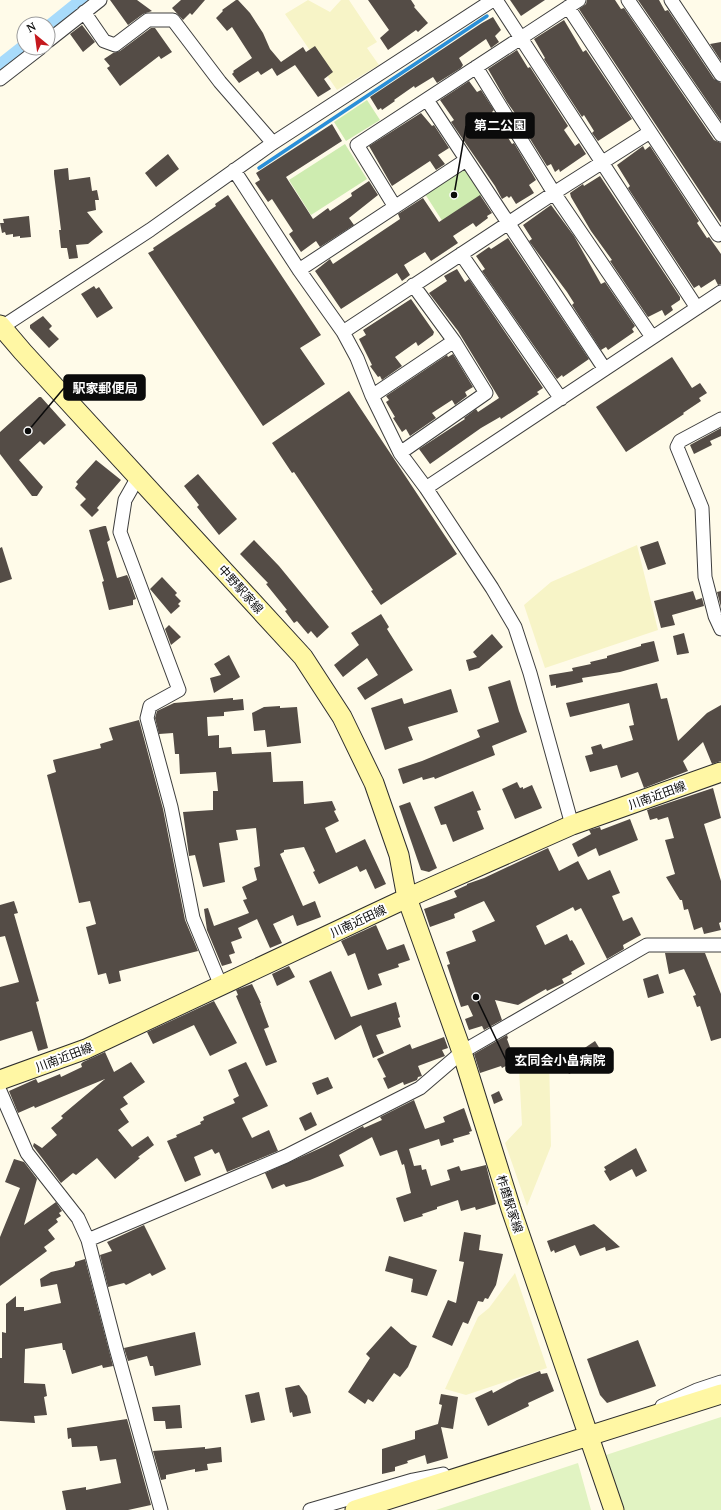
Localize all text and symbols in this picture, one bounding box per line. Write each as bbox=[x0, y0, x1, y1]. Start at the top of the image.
north arrow bbox=[16, 16, 56, 56]
text: N bbox=[24, 19, 39, 35]
callout: 第二公園 bbox=[466, 113, 534, 138]
text: 第二公園 bbox=[474, 116, 526, 134]
callout: 駅家郵便局 bbox=[64, 375, 145, 400]
text: 駅家郵便局 bbox=[72, 379, 138, 397]
street label: 中野駅家線 bbox=[215, 562, 267, 616]
street label: 川南近田線 bbox=[626, 778, 688, 812]
street label: 川南近田線 bbox=[328, 902, 388, 940]
street label: 川南近田線 bbox=[33, 1039, 95, 1075]
callout: 玄同会小畠病院 bbox=[506, 1048, 613, 1073]
text: 玄同会小畠病院 bbox=[514, 1051, 606, 1069]
street label: 柞磨駅家線 bbox=[494, 1173, 526, 1235]

